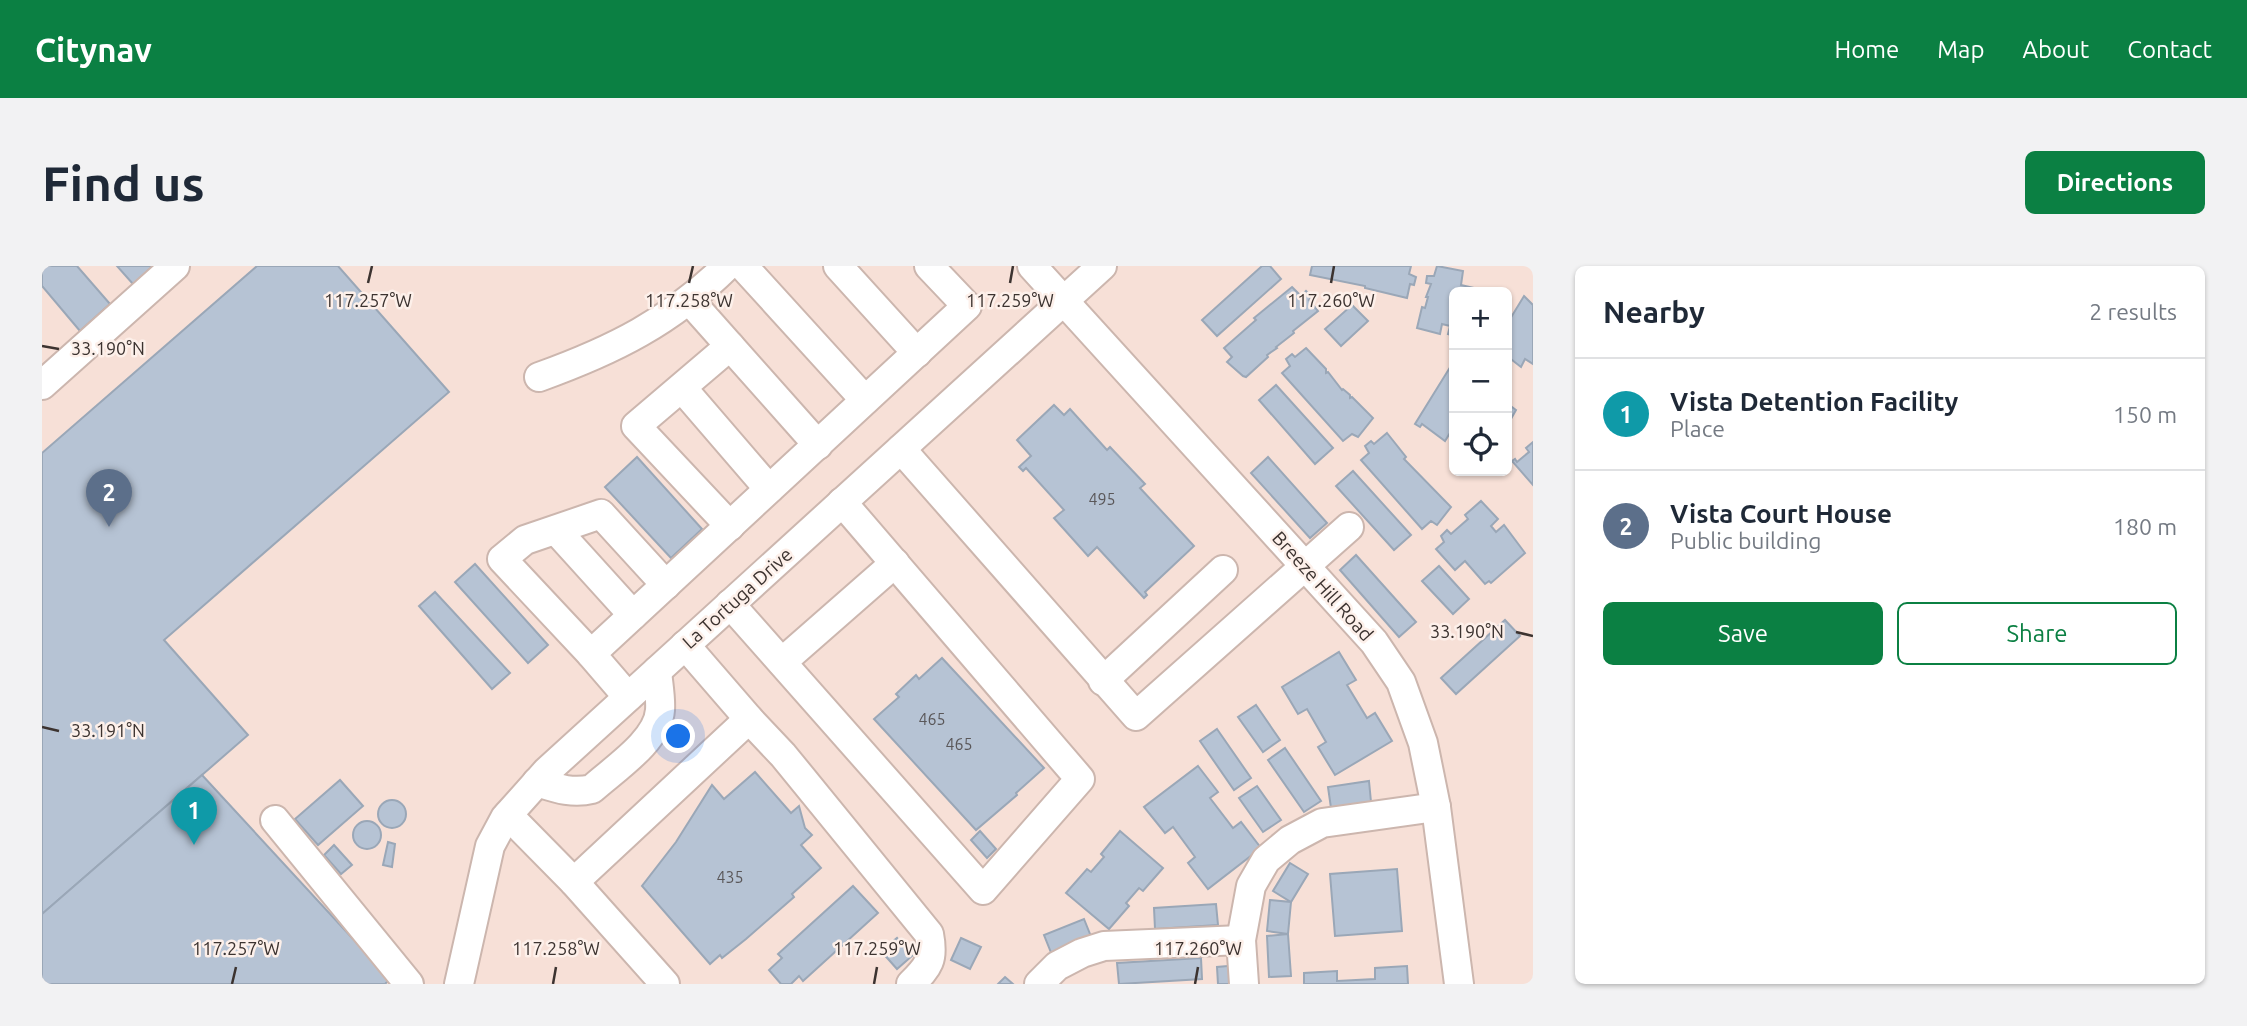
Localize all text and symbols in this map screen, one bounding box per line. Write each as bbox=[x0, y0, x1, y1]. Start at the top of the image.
text: Citynav bbox=[35, 31, 152, 68]
text: Home bbox=[1834, 36, 1899, 63]
text: Map bbox=[1937, 36, 1984, 63]
text: About bbox=[2022, 36, 2089, 63]
text: Contact bbox=[2127, 36, 2212, 63]
button: Directions bbox=[2025, 151, 2205, 214]
text: Find us bbox=[42, 155, 205, 210]
map controls bbox=[1449, 287, 1512, 476]
button: + bbox=[1449, 287, 1512, 350]
text: 117.257°W bbox=[324, 290, 412, 310]
text: 117.258°W bbox=[645, 290, 733, 310]
text: 117.259°W bbox=[966, 290, 1054, 310]
text: 117.260°W bbox=[1287, 290, 1375, 310]
text: Nearby bbox=[1603, 295, 1705, 329]
text: 2 results bbox=[2089, 299, 2177, 324]
text: 33.190°N bbox=[71, 338, 145, 358]
button: − bbox=[1449, 350, 1512, 413]
text: Vista Detention Facility bbox=[1670, 387, 1958, 416]
text: 1 bbox=[1620, 402, 1632, 427]
text: 150 m bbox=[2113, 402, 2177, 427]
button: locate bbox=[1449, 413, 1512, 476]
text: Place bbox=[1670, 416, 1725, 441]
pin: 2 bbox=[86, 469, 132, 527]
house number: 495 bbox=[1088, 490, 1116, 508]
text: Vista Court House bbox=[1670, 499, 1892, 528]
text: 2 bbox=[1620, 514, 1632, 539]
text: 180 m bbox=[2113, 514, 2177, 539]
street label: Breeze Hill Road bbox=[1268, 527, 1378, 645]
text: Public building bbox=[1670, 528, 1822, 553]
street label: La Tortuga Drive bbox=[678, 543, 796, 653]
button: Save bbox=[1603, 602, 1883, 665]
button: Share bbox=[1897, 602, 2177, 665]
text: 33.190°N bbox=[1430, 621, 1504, 641]
house number: 465 bbox=[918, 710, 946, 728]
your location bbox=[661, 719, 695, 753]
text: 33.191°N bbox=[71, 720, 145, 740]
house number: 465 bbox=[945, 735, 973, 753]
pin: 1 bbox=[171, 787, 217, 845]
house number: 435 bbox=[716, 868, 744, 886]
text: 117.257°W bbox=[192, 938, 280, 958]
text: 117.258°W bbox=[512, 938, 600, 958]
text: 117.259°W bbox=[833, 938, 921, 958]
text: 117.260°W bbox=[1154, 938, 1242, 958]

